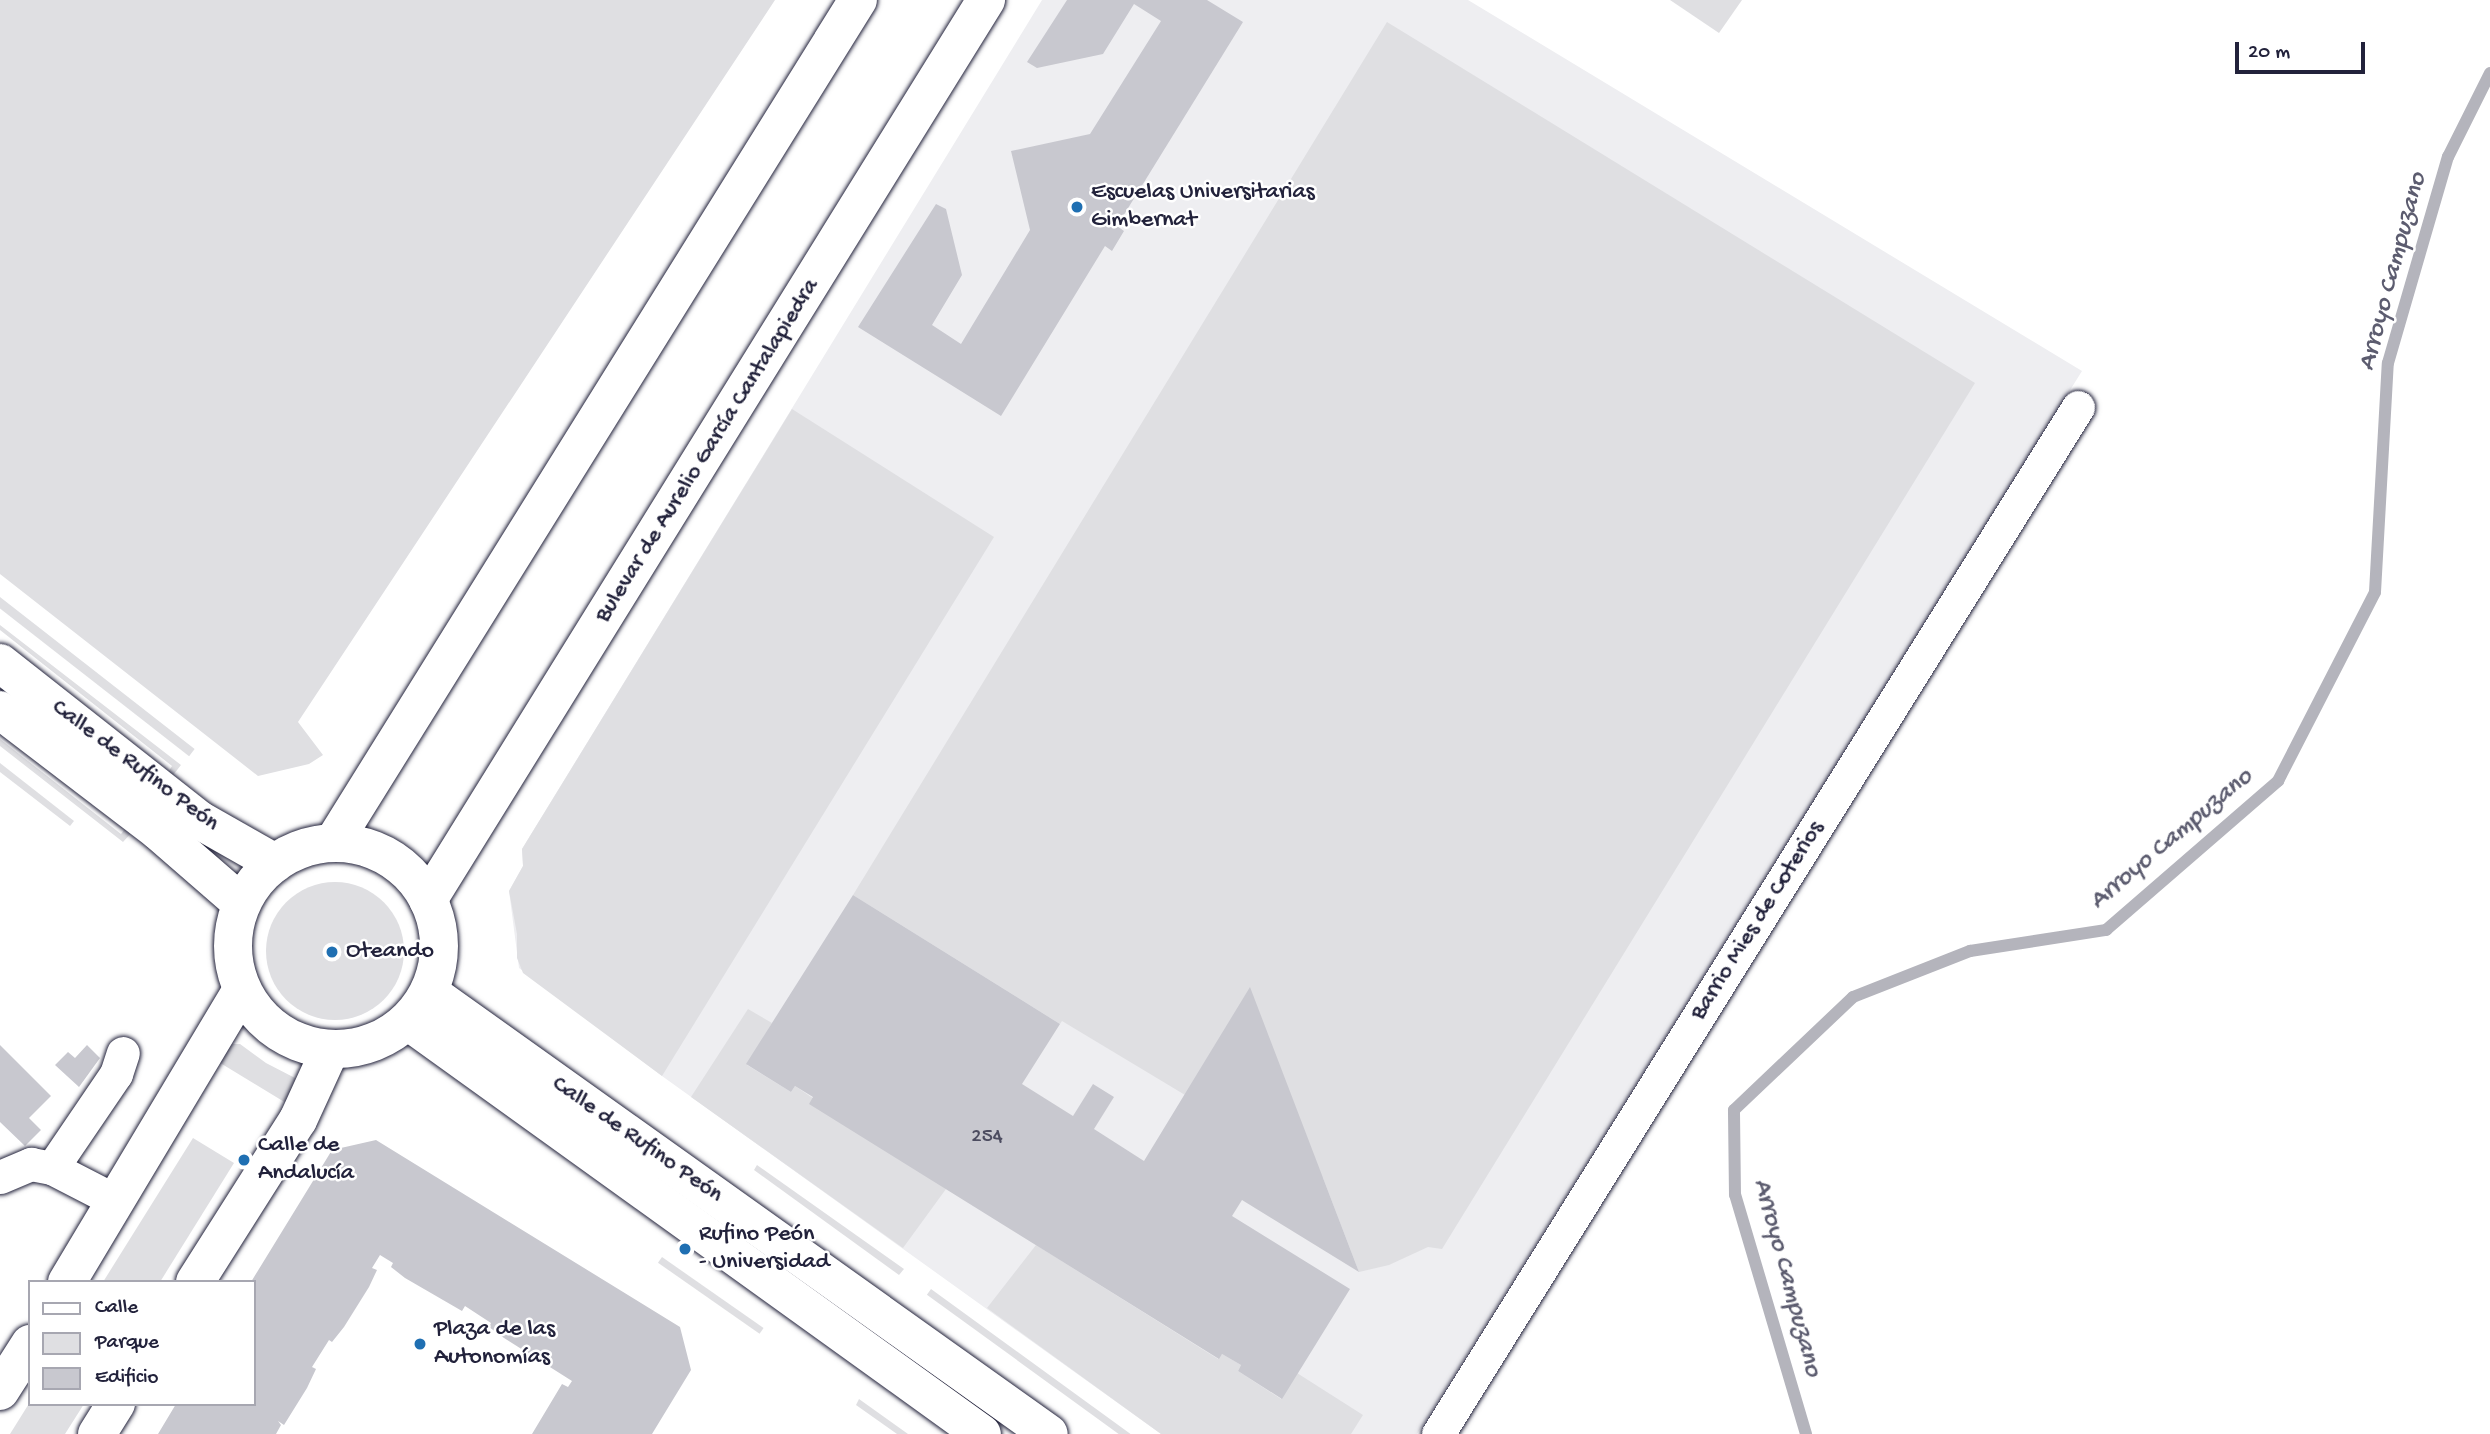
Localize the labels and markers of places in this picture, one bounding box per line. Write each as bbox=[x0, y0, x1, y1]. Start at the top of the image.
place label: Escuelas Universitarias Gimbernat bbox=[1091, 179, 1315, 235]
marker: Escuelas Universitarias Gimbernat bbox=[1069, 199, 1085, 215]
place label: Oteando bbox=[346, 938, 434, 966]
marker: Oteando bbox=[324, 944, 340, 960]
place label: Calle de Andalucía bbox=[258, 1132, 354, 1188]
marker: Calle de Andalucía bbox=[236, 1152, 252, 1168]
place label: Rufino Peón - Universidad bbox=[699, 1221, 830, 1277]
marker: Rufino Peón - Universidad bbox=[677, 1241, 693, 1257]
place label: Plaza de las Autonomías bbox=[434, 1316, 555, 1372]
marker: Plaza de las Autonomías bbox=[412, 1336, 428, 1352]

